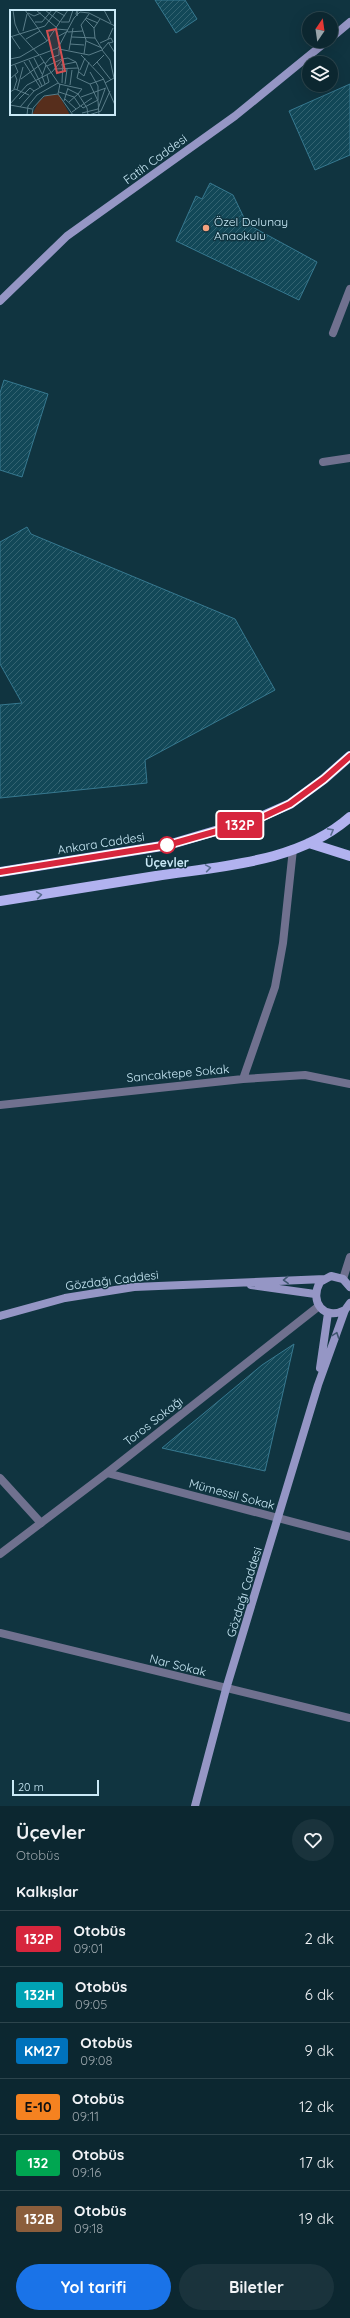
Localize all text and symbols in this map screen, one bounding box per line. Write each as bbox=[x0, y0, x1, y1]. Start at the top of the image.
inset map bbox=[10, 10, 115, 115]
north arrow bbox=[302, 12, 338, 48]
map controls bbox=[302, 12, 338, 92]
button: layers bbox=[302, 56, 338, 92]
street label: Fatih Caddesi bbox=[120, 131, 190, 187]
place label: Özel Dolunay Anaokulu bbox=[214, 214, 288, 243]
marker: Özel Dolunay Anaokulu bbox=[201, 223, 211, 233]
line badge: 132P bbox=[212, 812, 268, 838]
text: 132P bbox=[225, 816, 255, 834]
street label: Ankara Caddesi bbox=[56, 829, 146, 857]
one-way arrow bbox=[326, 829, 334, 836]
marker: Üçevler bbox=[158, 836, 176, 854]
place label: Üçevler bbox=[145, 855, 189, 870]
one-way arrow bbox=[205, 864, 211, 873]
one-way arrow bbox=[35, 891, 42, 900]
street label: Sancaktepe Sokak bbox=[126, 1061, 230, 1085]
street label: Gözdağı Caddesi bbox=[65, 1267, 159, 1293]
one-way arrow bbox=[283, 1276, 289, 1284]
one-way arrow bbox=[331, 1332, 339, 1339]
street label: Toros Sokağı bbox=[120, 1393, 186, 1449]
street label: Mümessil Sokak bbox=[187, 1475, 277, 1513]
street label: Gözdağı Caddesi bbox=[223, 1545, 265, 1639]
street label: Nar Sokak bbox=[148, 1651, 208, 1679]
scale bar bbox=[12, 1778, 99, 1797]
text: 20 m bbox=[18, 1780, 44, 1794]
button: heart bbox=[292, 1819, 334, 1861]
text: Üçevler bbox=[16, 1820, 85, 1844]
text: Otobüs bbox=[16, 1847, 60, 1863]
text: Kalkışlar bbox=[16, 1882, 79, 1901]
text: Otobüs bbox=[73, 1921, 126, 1940]
text: 2 dk bbox=[304, 1929, 334, 1948]
text: 132P bbox=[24, 1930, 53, 1948]
text: 09:01 bbox=[73, 1940, 103, 1956]
text: Otobüs bbox=[75, 1977, 127, 1996]
text: 6 dk bbox=[305, 1985, 334, 2004]
text: 132H bbox=[24, 1986, 55, 2004]
text: 09:05 bbox=[75, 1996, 107, 2012]
text: Otobüs bbox=[80, 2033, 133, 2052]
text: 9 dk bbox=[304, 2041, 334, 2060]
text: KM27 bbox=[24, 2042, 60, 2060]
text: 09:08 bbox=[80, 2052, 112, 2068]
text: Otobüs bbox=[72, 2089, 124, 2108]
text: 12 dk bbox=[299, 2097, 334, 2116]
text: E-10 bbox=[24, 2098, 52, 2116]
text: 09:11 bbox=[72, 2108, 99, 2124]
text: Otobüs bbox=[72, 2145, 124, 2164]
text: 17 dk bbox=[300, 2153, 334, 2172]
text: 132 bbox=[28, 2154, 48, 2172]
text: 09:16 bbox=[72, 2164, 101, 2180]
text: Otobüs bbox=[74, 2201, 126, 2220]
text: 19 dk bbox=[299, 2209, 334, 2228]
text: 132B bbox=[24, 2210, 54, 2228]
text: 09:18 bbox=[74, 2220, 103, 2236]
button: Yol tarifi bbox=[16, 2264, 171, 2310]
button: Biletler bbox=[179, 2264, 334, 2310]

